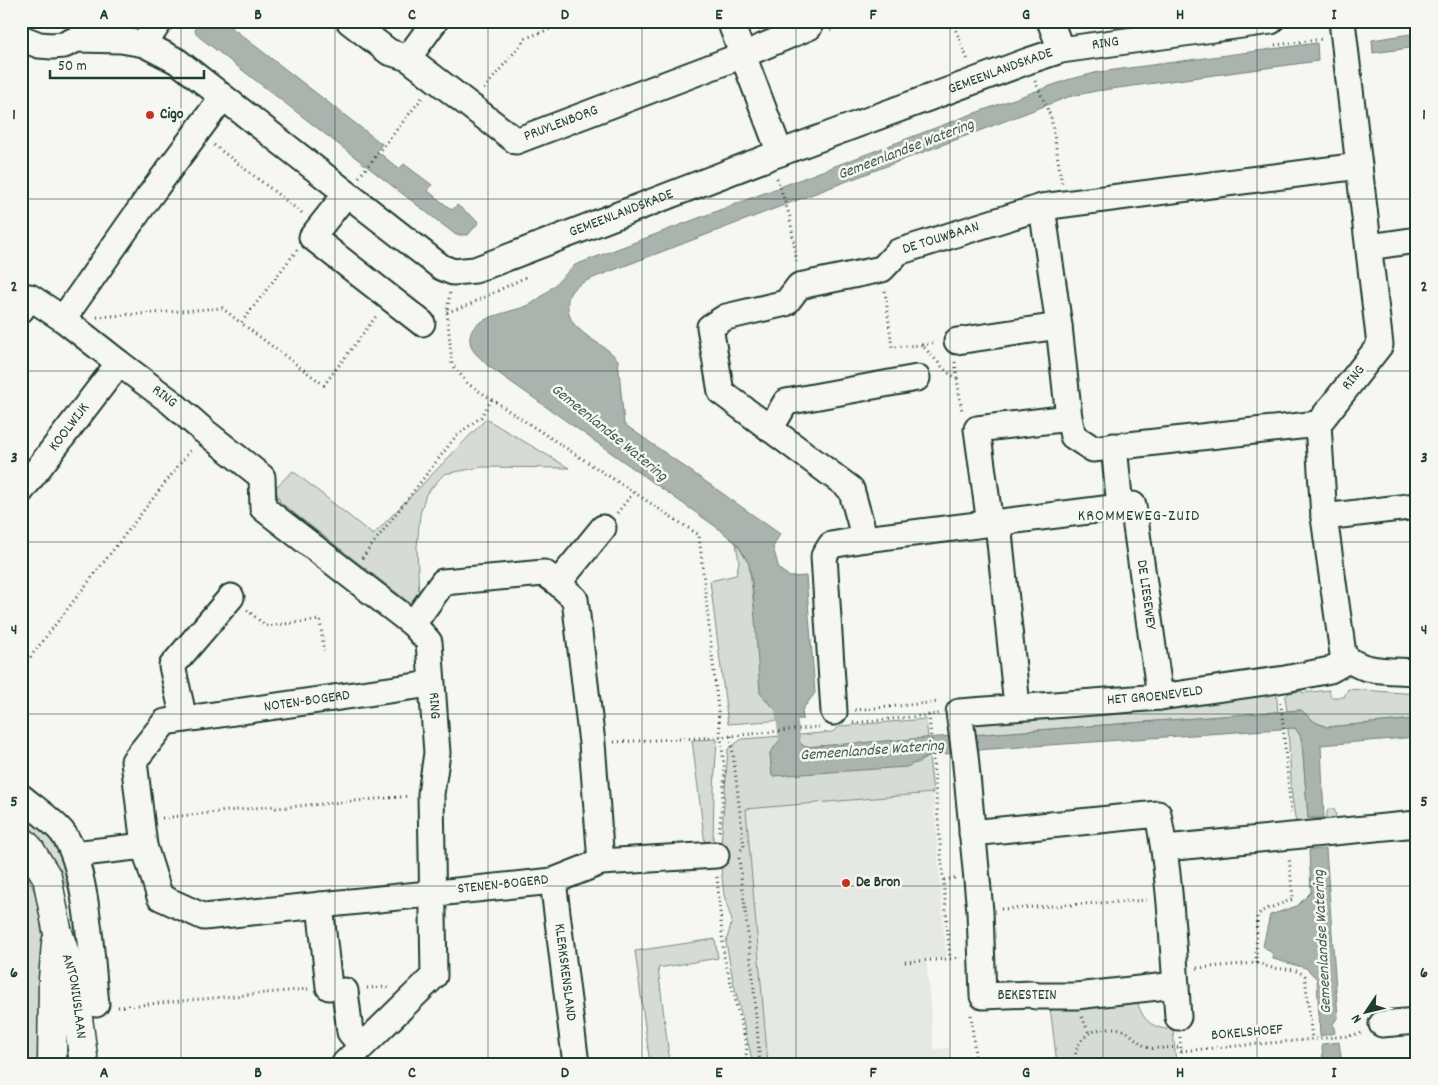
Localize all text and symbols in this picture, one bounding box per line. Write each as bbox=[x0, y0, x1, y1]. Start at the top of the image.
text: A bbox=[100, 4, 109, 27]
text: B bbox=[254, 4, 262, 27]
text: C bbox=[408, 4, 416, 27]
text: D bbox=[561, 4, 570, 27]
text: E bbox=[715, 4, 723, 27]
text: F bbox=[869, 4, 877, 27]
text: G bbox=[1022, 4, 1030, 27]
text: H bbox=[1176, 4, 1184, 27]
text: I bbox=[1332, 4, 1338, 27]
street label: RING bbox=[1091, 31, 1120, 57]
street label: GEMEENLANDSKADE bbox=[945, 42, 1056, 101]
scale bar bbox=[50, 48, 204, 80]
text: 50 m bbox=[58, 56, 87, 78]
street label: PRUYLENBORG bbox=[521, 100, 601, 148]
text: 1 bbox=[12, 104, 16, 127]
place label: Cigo bbox=[160, 104, 184, 126]
text: 1 bbox=[1422, 104, 1426, 127]
marker: Cigo bbox=[144, 109, 156, 121]
water label: Gemeenlandse Watering bbox=[835, 113, 978, 187]
street label: GEMEENLANDSKADE bbox=[566, 184, 677, 244]
street label: DE TOUWBAAN bbox=[900, 216, 982, 261]
text: 2 bbox=[11, 276, 18, 299]
text: 2 bbox=[1421, 276, 1428, 299]
street label: RING bbox=[1337, 361, 1371, 395]
water label: Gemeenlandse Watering bbox=[546, 379, 673, 488]
street label: RING bbox=[147, 380, 182, 414]
street label: KOOLWIJK bbox=[44, 399, 95, 456]
text: 3 bbox=[10, 447, 18, 470]
text: 3 bbox=[1420, 447, 1428, 470]
district label: KROMMEWEG-ZUID bbox=[1078, 505, 1200, 528]
street label: DE LIESEWEY bbox=[1130, 558, 1161, 631]
text: 4 bbox=[11, 619, 17, 642]
text: 4 bbox=[1421, 619, 1427, 642]
street label: HET GROENEVELD bbox=[1106, 680, 1205, 712]
street label: NOTEN-BOGERD bbox=[263, 685, 352, 719]
street label: RING bbox=[422, 691, 446, 720]
water label: Gemeenlandse Watering bbox=[799, 734, 946, 767]
text: 5 bbox=[10, 791, 18, 814]
text: 5 bbox=[1420, 791, 1428, 814]
water label: Gemeenlandse Watering bbox=[1308, 868, 1338, 1015]
street label: STENEN-BOGERD bbox=[456, 869, 550, 901]
place label: De Bron bbox=[856, 872, 900, 894]
marker: De Bron bbox=[840, 877, 852, 889]
street label: KLERKSKENSLAND bbox=[547, 922, 582, 1023]
street label: ANTONIUSLAAN bbox=[55, 951, 92, 1040]
text: 6 bbox=[10, 962, 18, 985]
text: 6 bbox=[1420, 962, 1428, 985]
street label: BEKESTEIN bbox=[997, 985, 1057, 1007]
north arrow bbox=[1340, 988, 1390, 1038]
text: N bbox=[1347, 1010, 1367, 1027]
street label: BOKELSHOEF bbox=[1210, 1019, 1284, 1047]
text: A bbox=[100, 1062, 109, 1085]
text: B bbox=[254, 1062, 262, 1085]
text: C bbox=[408, 1062, 416, 1085]
text: D bbox=[561, 1062, 570, 1085]
text: E bbox=[715, 1062, 723, 1085]
text: F bbox=[869, 1062, 877, 1085]
text: G bbox=[1022, 1062, 1030, 1085]
text: H bbox=[1176, 1062, 1184, 1085]
text: I bbox=[1332, 1062, 1338, 1085]

